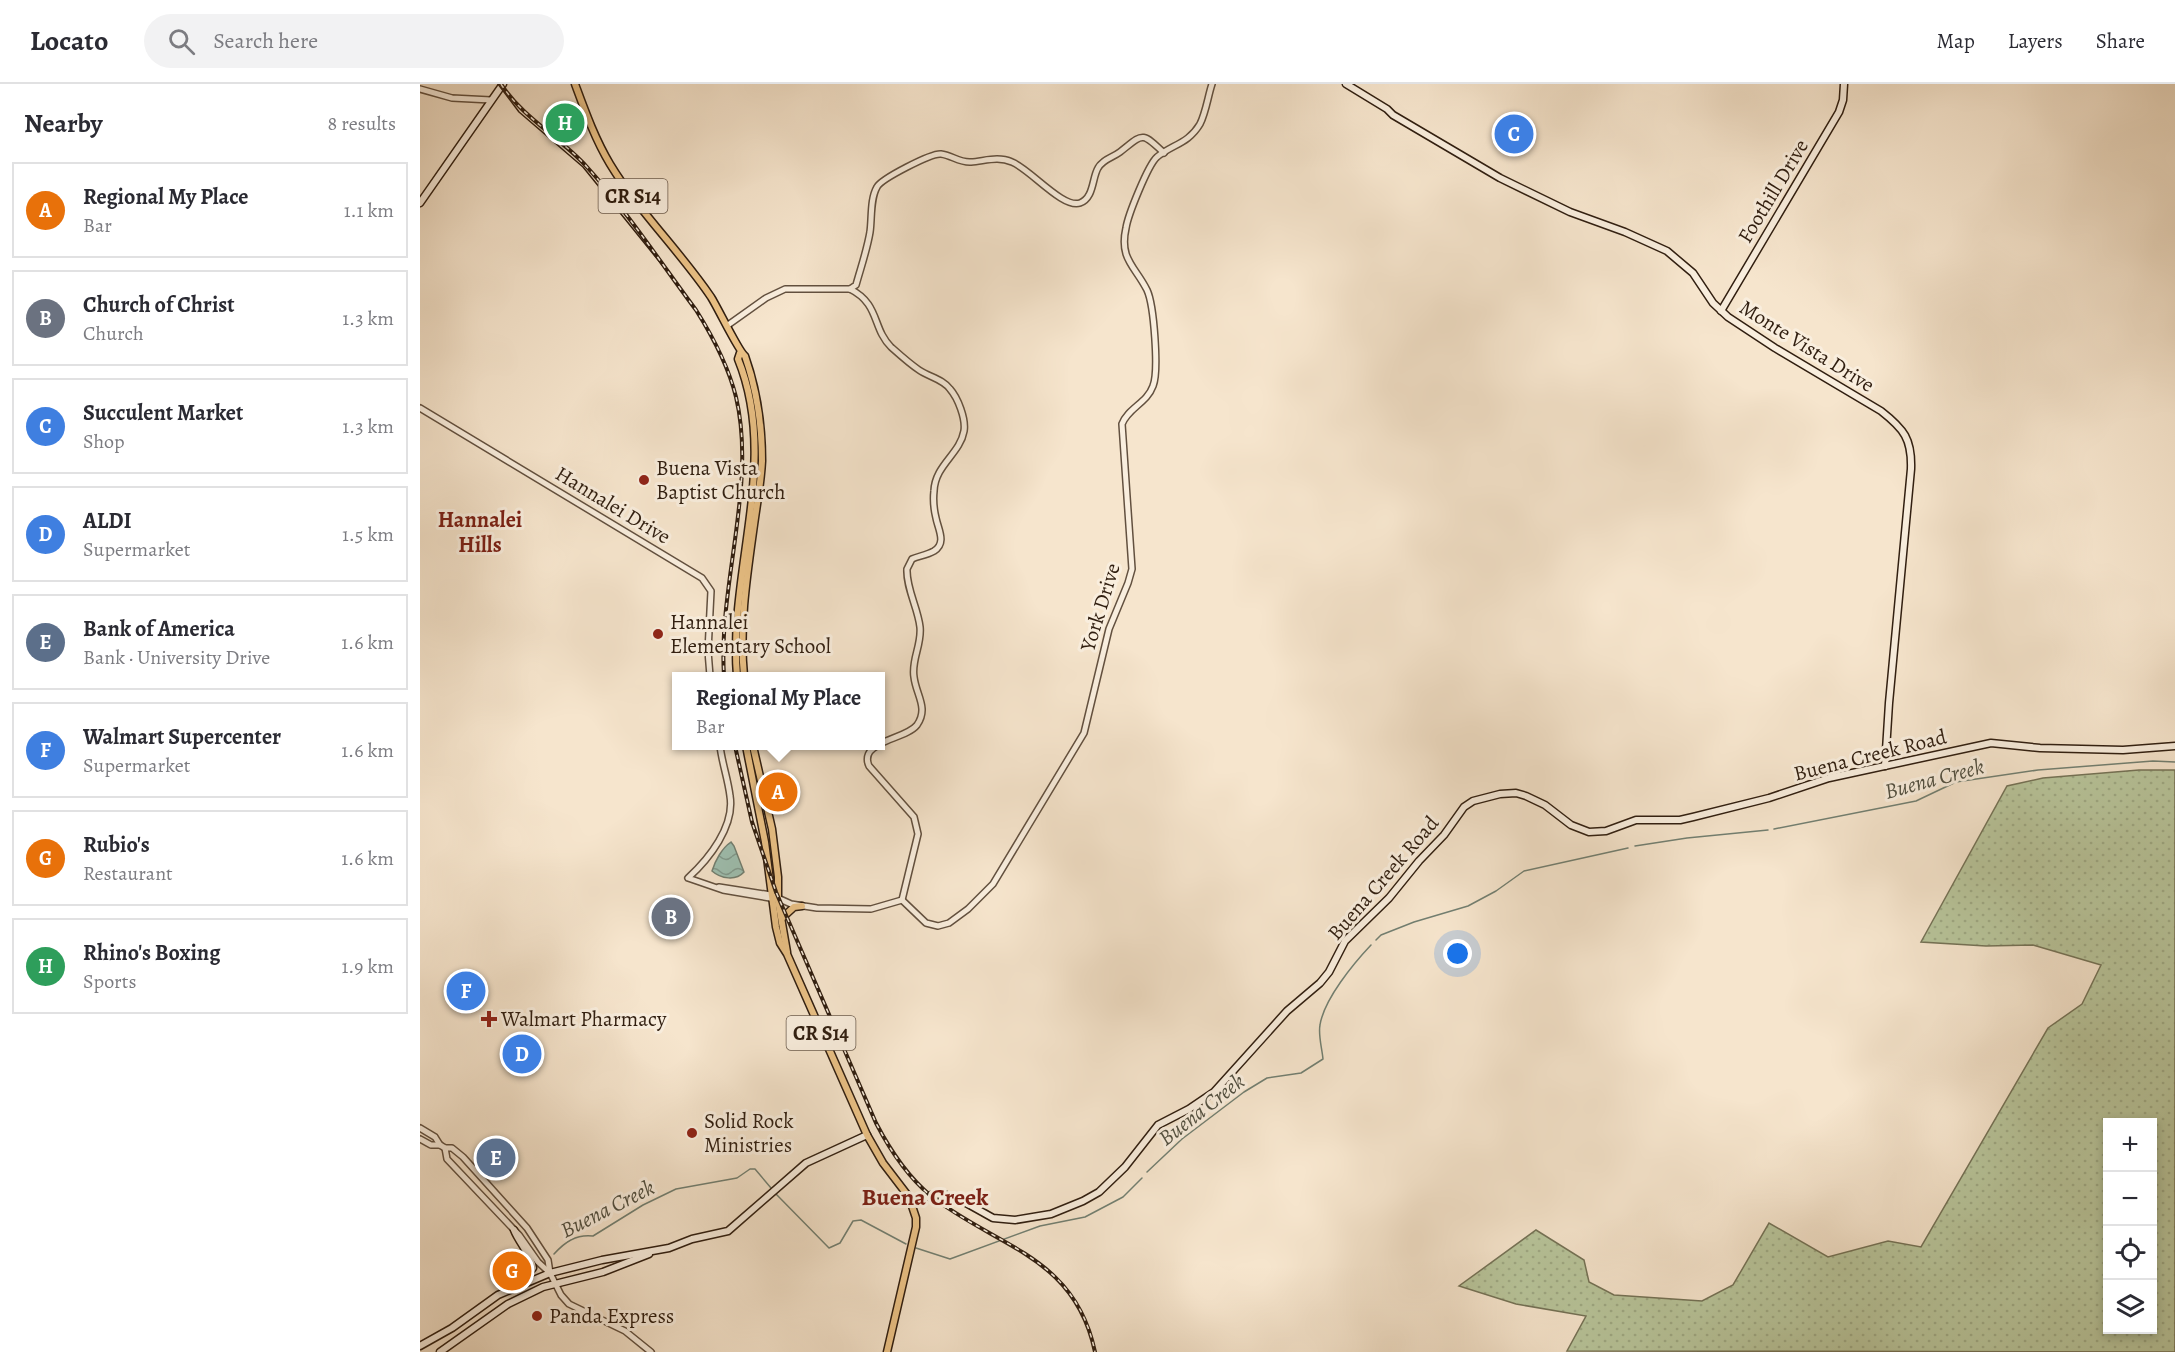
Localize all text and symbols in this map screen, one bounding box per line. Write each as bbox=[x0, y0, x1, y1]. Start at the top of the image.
search box bbox=[144, 14, 564, 68]
text: Locato bbox=[30, 22, 108, 60]
icon: search bbox=[165, 25, 198, 58]
text: Search here bbox=[213, 26, 318, 56]
text: Map bbox=[1936, 27, 1975, 55]
text: Layers bbox=[2008, 27, 2063, 55]
text: Share bbox=[2096, 27, 2145, 55]
pin: H bbox=[546, 100, 584, 146]
text: Nearby bbox=[24, 106, 103, 141]
text: 8 results bbox=[328, 110, 396, 137]
pin: C bbox=[1494, 112, 1534, 156]
street label: Foothill Drive bbox=[1731, 134, 1815, 248]
road number: CR S14 bbox=[598, 179, 668, 213]
text: Regional My Place bbox=[83, 182, 249, 212]
text: A bbox=[39, 197, 52, 224]
text: 1.1 km bbox=[344, 197, 394, 224]
text: Bar bbox=[83, 212, 112, 239]
text: Church of Christ bbox=[83, 290, 235, 320]
street label: Monte Vista Drive bbox=[1734, 293, 1880, 399]
text: B bbox=[39, 305, 52, 332]
text: 1.3 km bbox=[342, 305, 394, 332]
text: Church bbox=[83, 320, 144, 347]
text: Succulent Market bbox=[83, 398, 243, 428]
text: C bbox=[39, 413, 52, 440]
text: 1.3 km bbox=[342, 413, 394, 440]
text: Shop bbox=[83, 428, 125, 455]
place label: Buena Vista Baptist Church bbox=[656, 454, 785, 506]
street label: Hannalei Drive bbox=[550, 460, 676, 550]
marker: Buena Vista Baptist Church bbox=[637, 473, 651, 487]
district label: Hannalei Hills bbox=[438, 505, 522, 560]
text: ALDI bbox=[83, 506, 131, 536]
text: D bbox=[39, 521, 52, 548]
text: 1.5 km bbox=[342, 521, 394, 548]
text: Supermarket bbox=[83, 536, 190, 563]
street label: York Drive bbox=[1073, 560, 1127, 655]
place label: Hannalei Elementary School bbox=[670, 608, 831, 660]
text: Bank of America bbox=[83, 614, 235, 644]
marker: Hannalei Elementary School bbox=[651, 627, 665, 641]
text: E bbox=[40, 629, 51, 656]
text: 1.6 km bbox=[341, 629, 394, 656]
text: Bank · University Drive bbox=[83, 644, 270, 671]
popup bbox=[672, 672, 885, 750]
text: Regional My Place bbox=[696, 683, 861, 713]
text: Bar bbox=[696, 713, 725, 740]
text: Walmart Supercenter bbox=[83, 722, 281, 752]
street label: Buena Creek Road bbox=[1791, 724, 1949, 786]
text: F bbox=[40, 737, 51, 764]
text: 1.6 km bbox=[341, 737, 394, 764]
text: Supermarket bbox=[83, 752, 190, 779]
water label: Buena Creek bbox=[1881, 752, 1987, 804]
pin: A bbox=[758, 770, 798, 814]
street label: Buena Creek Road bbox=[1321, 809, 1445, 946]
text: Rubio's bbox=[83, 830, 150, 860]
text: G bbox=[39, 845, 52, 872]
text: 1.6 km bbox=[341, 845, 394, 872]
text: Restaurant bbox=[83, 860, 173, 887]
pin: B bbox=[652, 894, 690, 940]
text: Rhino's Boxing bbox=[83, 938, 220, 968]
your location bbox=[1443, 939, 1472, 968]
text: H bbox=[38, 953, 53, 980]
text: 1.9 km bbox=[341, 953, 394, 980]
text: Sports bbox=[83, 968, 136, 995]
pin: F bbox=[446, 968, 486, 1014]
place label: Walmart Pharmacy bbox=[500, 1005, 667, 1033]
marker: Walmart Pharmacy bbox=[482, 1012, 496, 1026]
road number: CR S14 bbox=[786, 1016, 856, 1050]
pin: D bbox=[502, 1032, 542, 1076]
water label: Buena Creek bbox=[1152, 1067, 1251, 1153]
place label: Solid Rock Ministries bbox=[704, 1107, 794, 1159]
map controls bbox=[2103, 1118, 2157, 1334]
button: + bbox=[2103, 1118, 2157, 1172]
marker: Solid Rock Ministries bbox=[685, 1126, 699, 1140]
pin: E bbox=[476, 1136, 516, 1180]
water label: Buena Creek bbox=[555, 1172, 660, 1245]
button: − bbox=[2103, 1172, 2157, 1226]
district label: Buena Creek bbox=[861, 1181, 989, 1213]
button: locate bbox=[2103, 1226, 2157, 1280]
pin: G bbox=[492, 1248, 532, 1294]
button: layers bbox=[2103, 1280, 2157, 1334]
place label: Panda Express bbox=[549, 1302, 674, 1330]
marker: Panda Express bbox=[530, 1309, 544, 1323]

